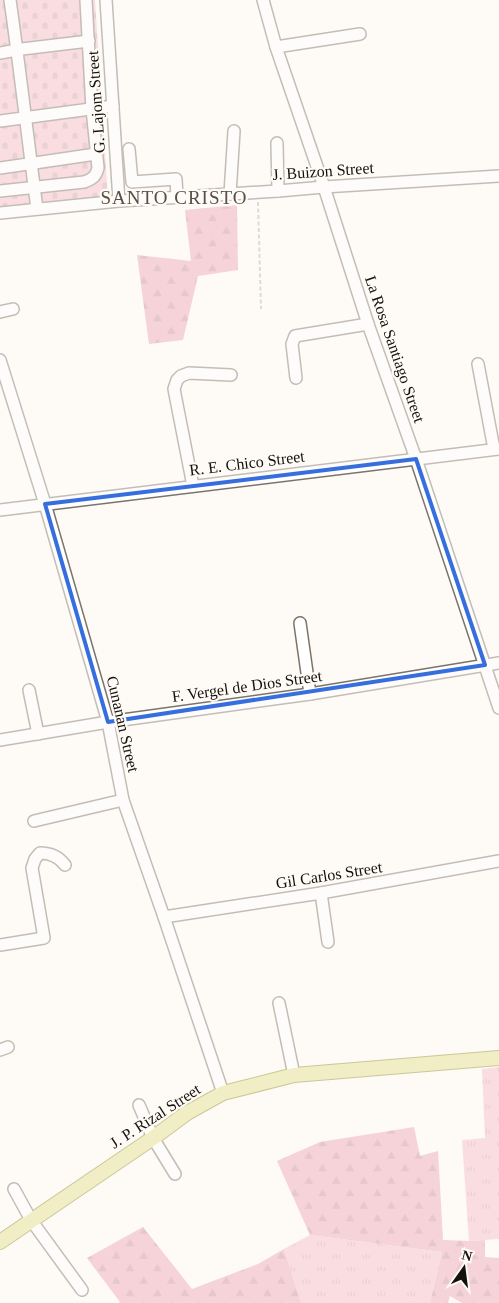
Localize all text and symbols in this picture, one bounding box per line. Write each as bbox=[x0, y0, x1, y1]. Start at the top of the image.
street label: G. Lajom Street bbox=[84, 50, 109, 154]
street label: J. Buizon Street bbox=[272, 159, 375, 183]
district label: SANTO CRISTO bbox=[101, 187, 247, 208]
street label: La Rosa Santiago Street bbox=[361, 273, 428, 426]
street label: R. E. Chico Street bbox=[188, 447, 306, 479]
street label: F. Vergel de Dios Street bbox=[171, 667, 324, 706]
street label: Cunanan Street bbox=[104, 674, 142, 774]
street label: Gil Carlos Street bbox=[275, 858, 384, 892]
street label: J. P. Rizal Street bbox=[107, 1080, 204, 1152]
north arrow bbox=[439, 1243, 489, 1293]
text: N bbox=[460, 1247, 474, 1264]

